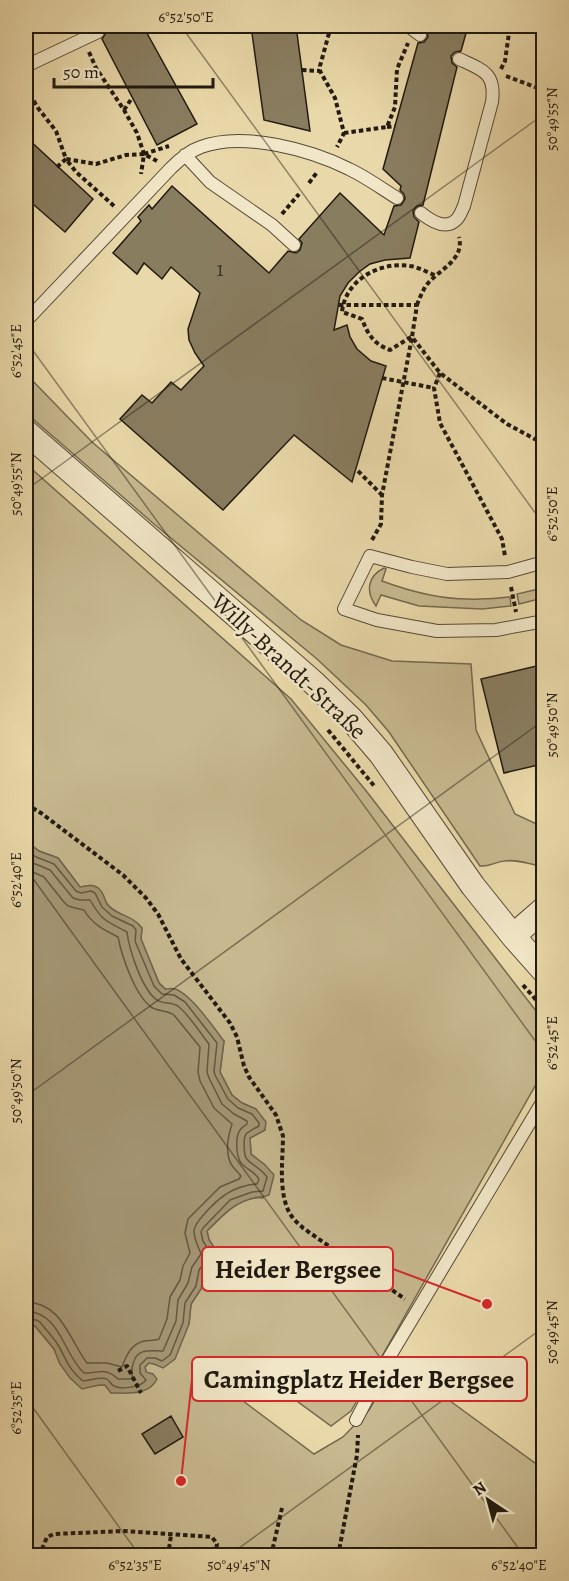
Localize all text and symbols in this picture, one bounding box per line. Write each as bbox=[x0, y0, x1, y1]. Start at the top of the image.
text: 6°52'50"E bbox=[158, 7, 214, 27]
scale bar bbox=[54, 51, 213, 89]
text: 50 m bbox=[63, 60, 99, 84]
text: 50°49'55"N bbox=[542, 87, 562, 151]
house number: 1 bbox=[216, 255, 224, 283]
text: 6°52'45"E bbox=[6, 324, 26, 378]
text: 50°49'55"N bbox=[6, 452, 26, 516]
text: 6°52'50"E bbox=[542, 486, 562, 542]
street label: Willy-Brandt-Straße bbox=[204, 585, 374, 746]
text: 50°49'50"N bbox=[542, 692, 562, 757]
text: 6°52'40"E bbox=[6, 852, 26, 908]
text: 6°52'45"E bbox=[542, 1016, 562, 1070]
text: 50°49'50"N bbox=[6, 1058, 26, 1123]
callout: Heider Bergsee bbox=[202, 1247, 393, 1291]
text: Heider Bergsee bbox=[215, 1252, 381, 1287]
text: 50°49'45"N bbox=[542, 1300, 562, 1364]
callout: Camingplatz Heider Bergsee bbox=[192, 1357, 527, 1401]
text: Camingplatz Heider Bergsee bbox=[204, 1362, 514, 1397]
text: 6°52'35"E bbox=[6, 1381, 26, 1435]
north arrow bbox=[458, 1470, 518, 1530]
text: N bbox=[469, 1476, 491, 1501]
text: 6°52'35"E bbox=[108, 1555, 162, 1575]
text: 50°49'45"N bbox=[207, 1555, 271, 1575]
text: 6°52'40"E bbox=[491, 1555, 547, 1575]

